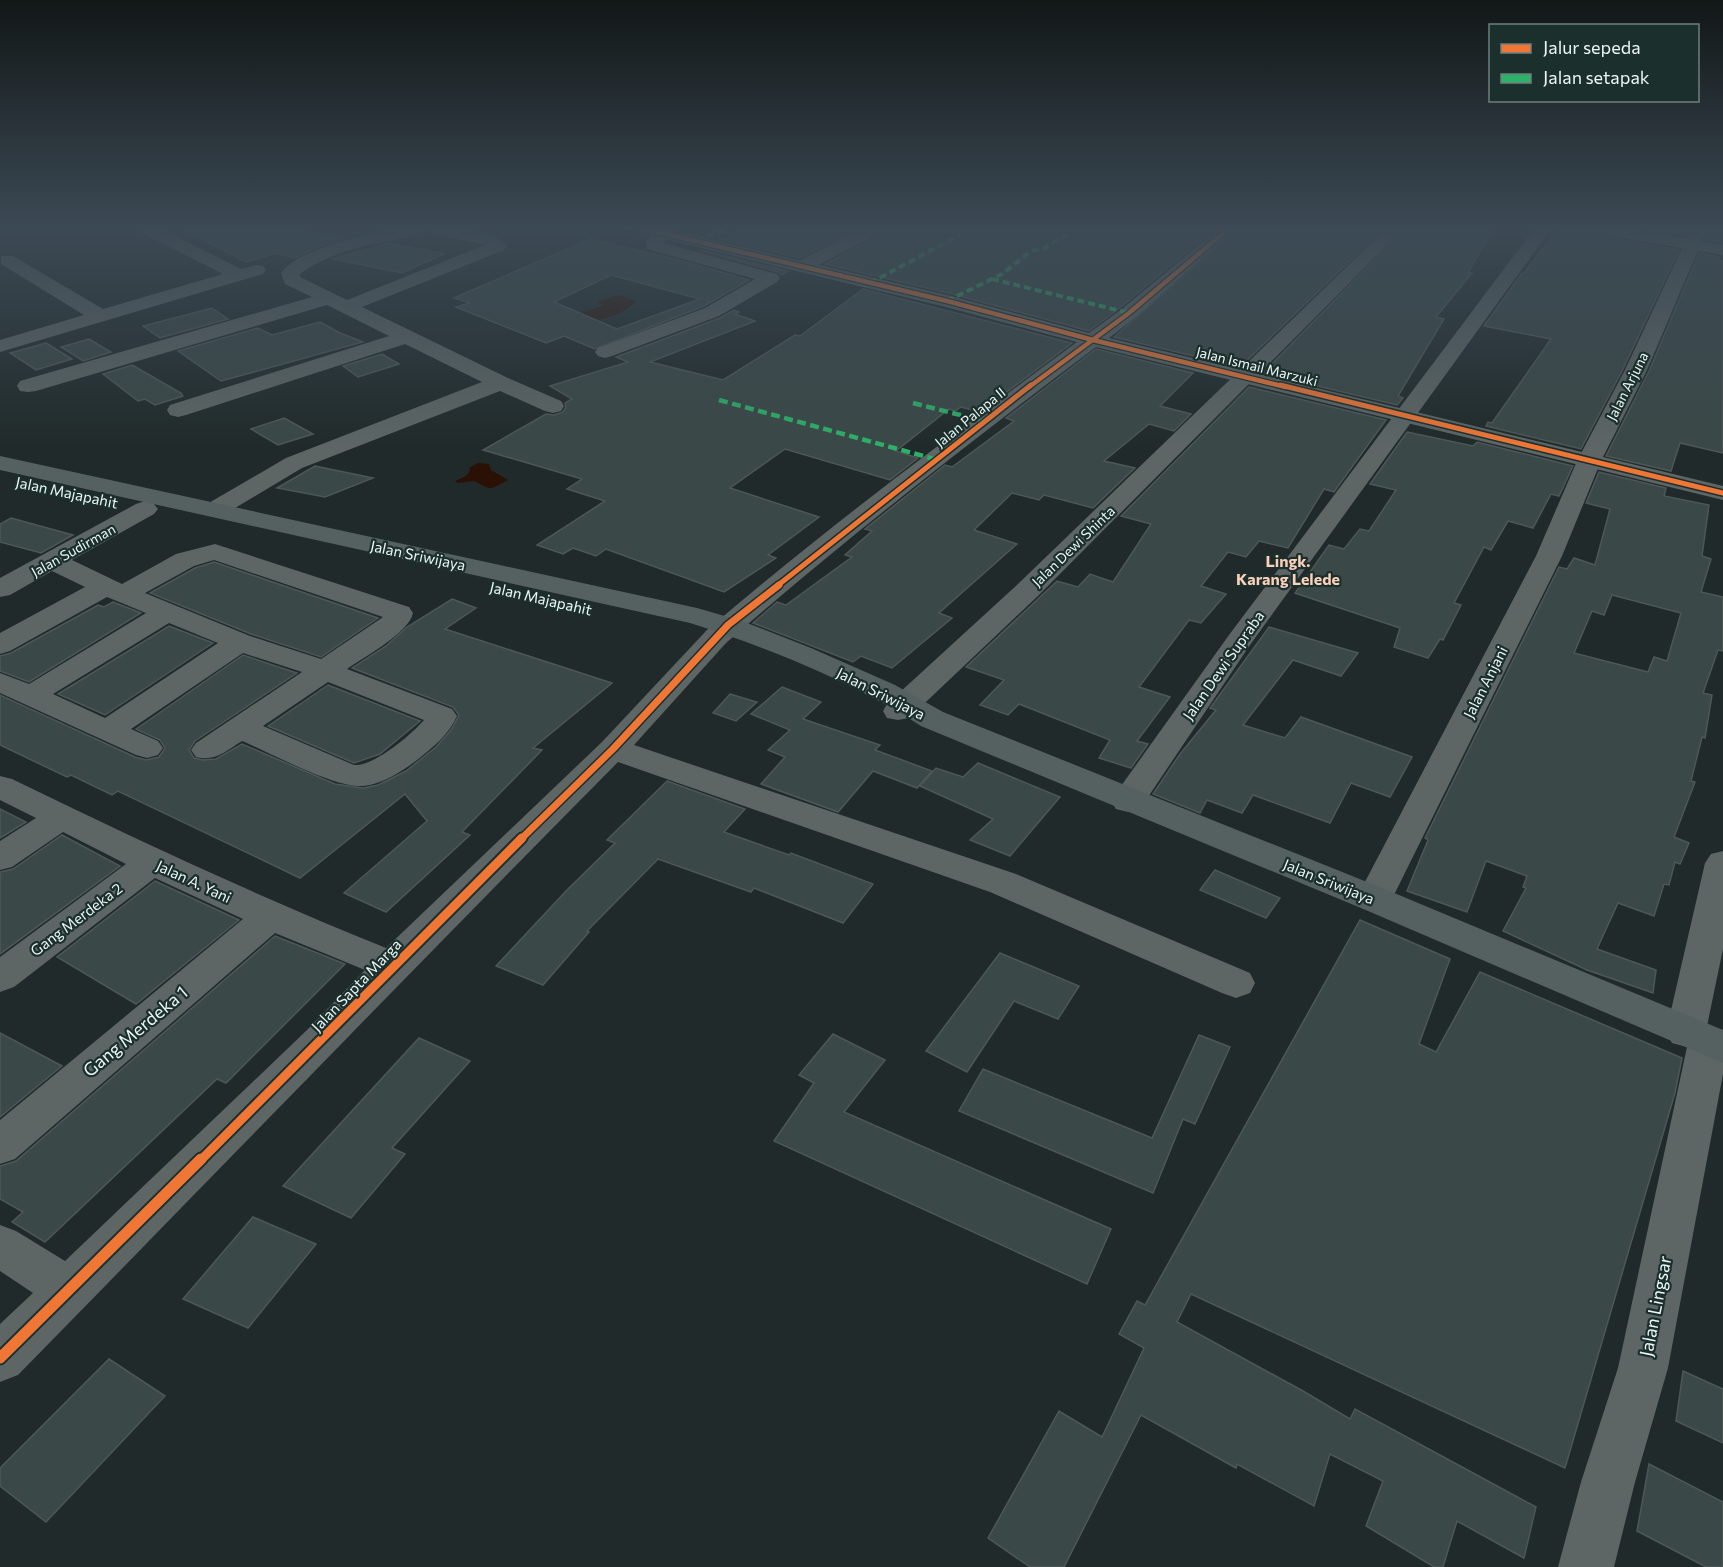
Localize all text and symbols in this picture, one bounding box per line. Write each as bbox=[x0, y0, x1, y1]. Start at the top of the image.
legend bbox=[1489, 24, 1699, 102]
text: Jalur sepeda bbox=[1543, 36, 1641, 58]
text: Jalan setapak bbox=[1543, 66, 1650, 88]
street label: Jalan Ismail Marzuki bbox=[1194, 343, 1320, 389]
street label: Jalan Arjuna bbox=[1602, 349, 1652, 423]
street label: Jalan Palapa II bbox=[931, 383, 1009, 451]
street label: Jalan Majapahit bbox=[14, 472, 120, 512]
street label: Jalan Dewi Shinta bbox=[1028, 502, 1118, 590]
street label: Jalan Sudirman bbox=[28, 520, 118, 580]
street label: Jalan Sriwijaya bbox=[369, 536, 467, 574]
district label: Lingk. Karang Lelede bbox=[1236, 551, 1340, 588]
street label: Jalan Majapahit bbox=[488, 577, 594, 619]
street label: Jalan Dewi Supraba bbox=[1179, 607, 1267, 723]
street label: Jalan Anjani bbox=[1459, 643, 1511, 721]
street label: Jalan Sriwijaya bbox=[834, 663, 928, 723]
street label: Jalan Sriwijaya bbox=[1281, 855, 1377, 907]
street label: Jalan A. Yani bbox=[154, 856, 234, 906]
street label: Gang Merdeka 2 bbox=[27, 879, 125, 959]
street label: Jalan Sapta Marga bbox=[307, 935, 405, 1035]
street label: Gang Merdeka 1 bbox=[78, 981, 192, 1081]
street label: Jalan Lingsar bbox=[1634, 1254, 1676, 1358]

